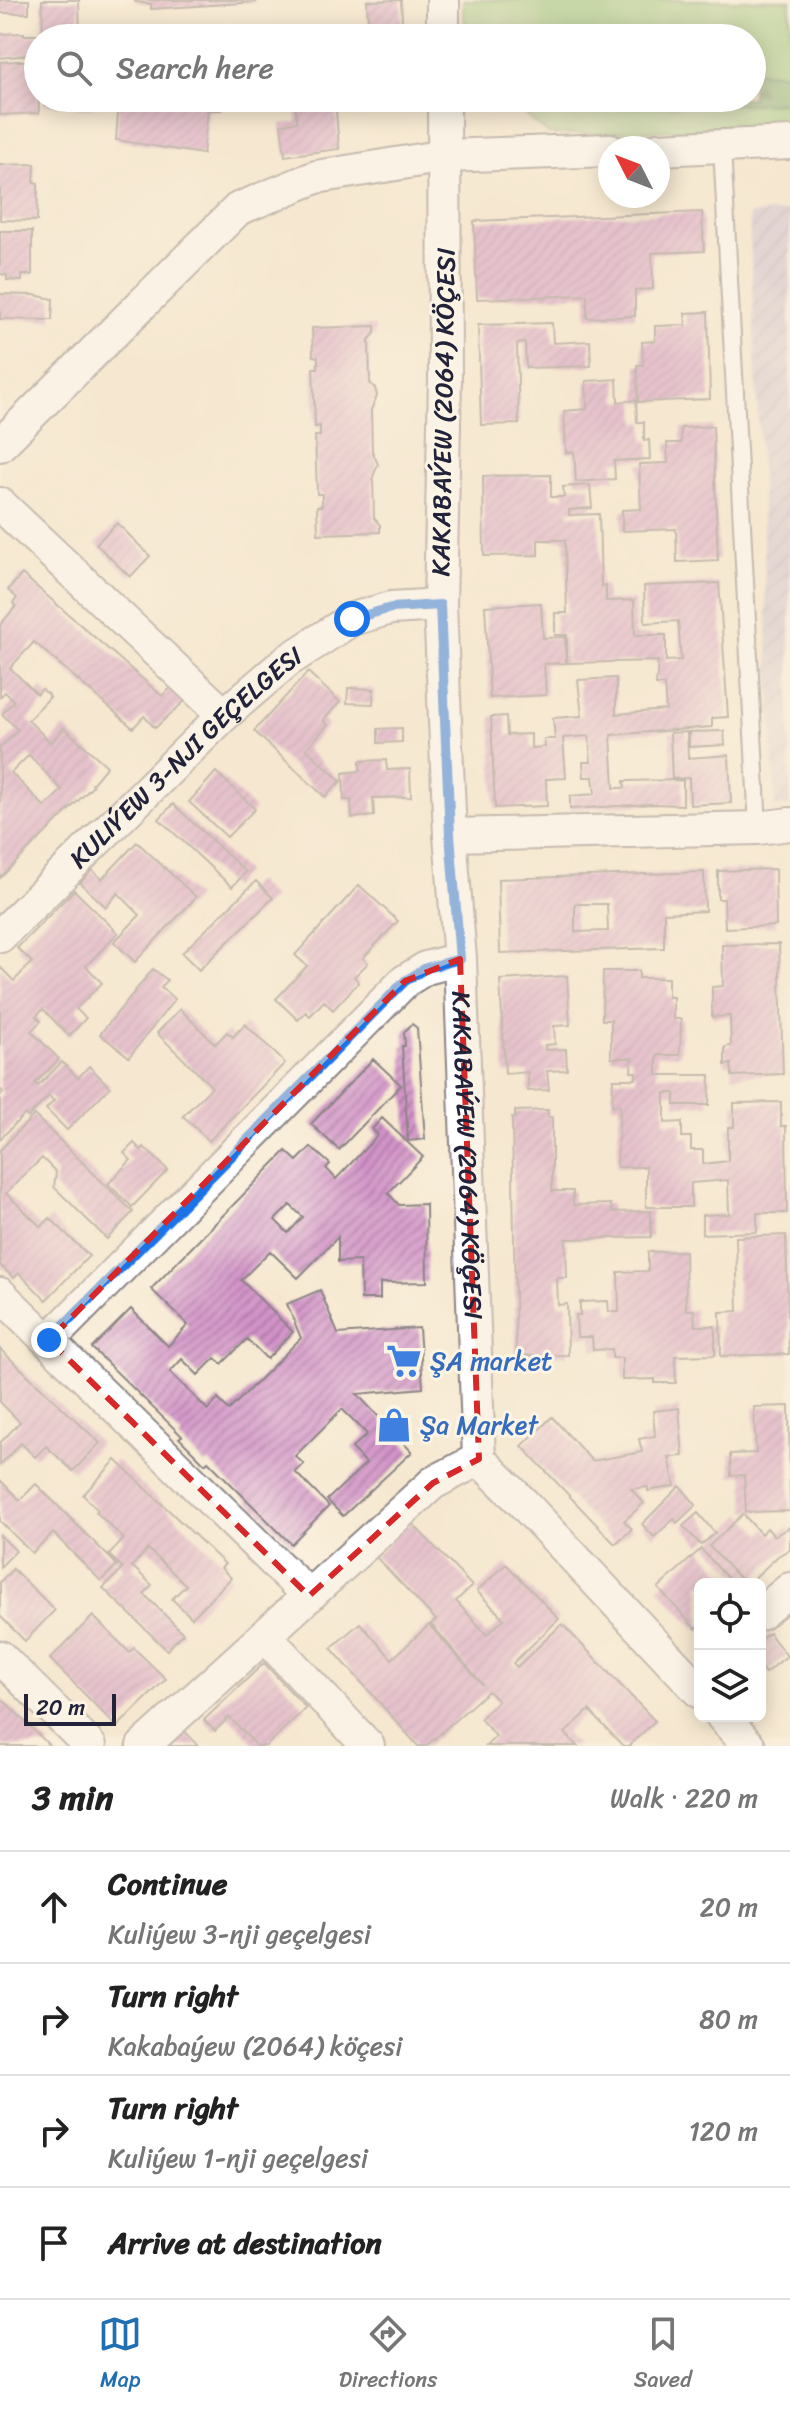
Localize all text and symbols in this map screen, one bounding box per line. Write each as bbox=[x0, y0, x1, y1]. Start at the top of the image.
search box bbox=[24, 24, 766, 112]
text: Search here bbox=[116, 41, 274, 95]
icon: search bbox=[52, 46, 96, 90]
north arrow bbox=[598, 136, 670, 208]
street label: KAKABAÝEW (2064) KÖÇESI bbox=[417, 247, 469, 577]
route start bbox=[334, 601, 370, 637]
street label: KULIÝEW 3-NJI GEÇELGESI bbox=[58, 634, 312, 880]
street label: KAKABAÝEW (2064) KÖÇESI bbox=[438, 990, 497, 1320]
route end bbox=[31, 1322, 67, 1358]
place label: ŞA market bbox=[430, 1338, 552, 1384]
supermarket icon: ŞA market bbox=[385, 1342, 423, 1380]
place label: Şa Market bbox=[420, 1402, 539, 1448]
shop icon: Şa Market bbox=[375, 1406, 413, 1444]
map controls bbox=[694, 1578, 766, 1722]
button: locate bbox=[694, 1578, 766, 1650]
button: layers bbox=[694, 1650, 766, 1722]
text: 20 m bbox=[36, 1688, 85, 1727]
scale bar bbox=[24, 1690, 116, 1726]
text: 3 min bbox=[32, 1768, 113, 1828]
text: Walk · 220 m bbox=[610, 1775, 758, 1821]
text: Continue bbox=[108, 1857, 227, 1911]
text: 20 m bbox=[700, 1884, 758, 1930]
icon: ahead bbox=[32, 1885, 76, 1929]
text: Kuliýew 3-nji geçelgesi bbox=[108, 1911, 371, 1957]
text: Turn right bbox=[108, 1969, 238, 2023]
text: 80 m bbox=[699, 1996, 758, 2042]
icon: right bbox=[32, 1997, 76, 2041]
text: Kakabaýew (2064) köçesi bbox=[108, 2023, 402, 2069]
text: Turn right bbox=[108, 2081, 238, 2135]
text: 120 m bbox=[689, 2108, 758, 2154]
icon: right bbox=[32, 2109, 76, 2153]
text: Kuliýew 1-nji geçelgesi bbox=[108, 2135, 368, 2181]
text: Arrive at destination bbox=[108, 2216, 382, 2270]
icon: arrive bbox=[32, 2221, 76, 2265]
tab: Map bbox=[98, 2312, 142, 2399]
tab: Directions bbox=[339, 2312, 437, 2399]
tab: Saved bbox=[634, 2312, 692, 2399]

